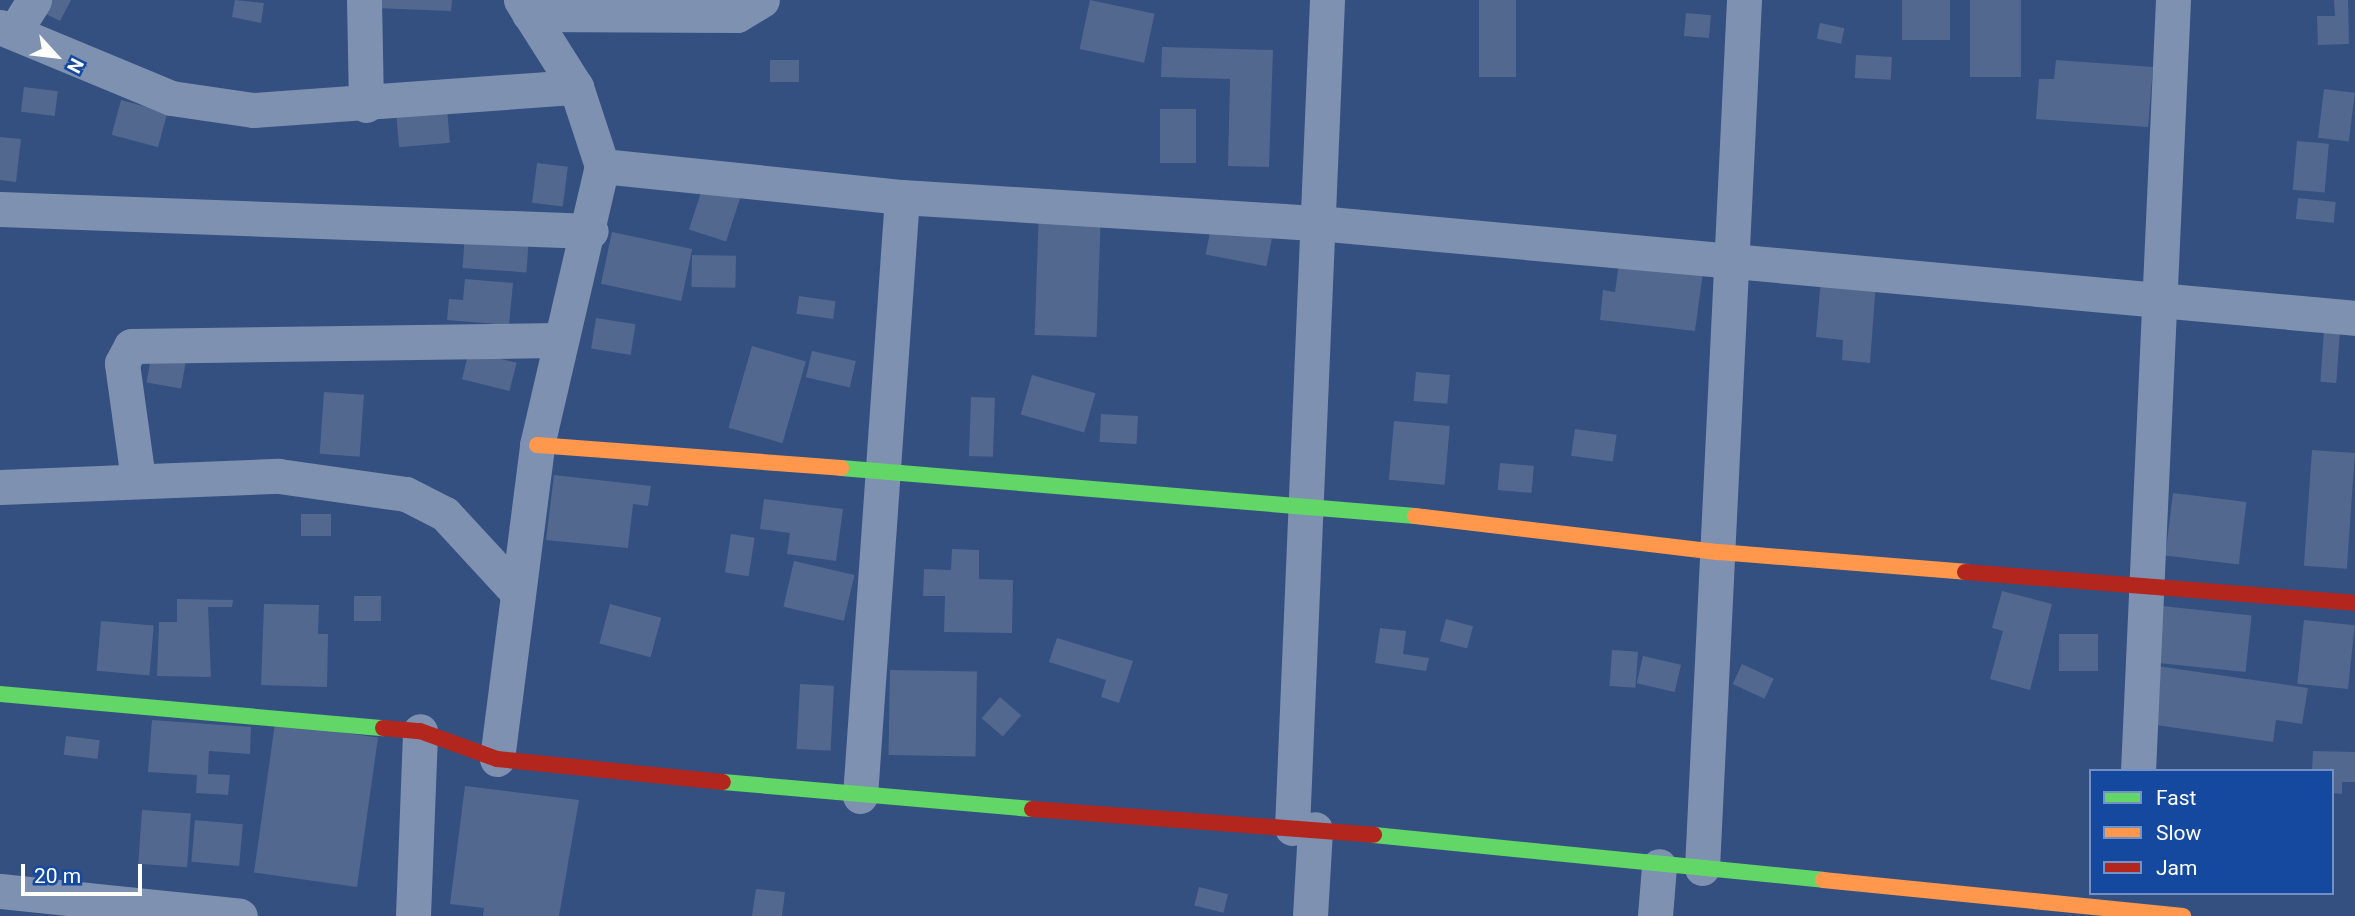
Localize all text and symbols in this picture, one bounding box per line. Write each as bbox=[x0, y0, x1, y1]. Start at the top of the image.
north arrow bbox=[21, 21, 91, 91]
text: N bbox=[62, 55, 88, 77]
legend bbox=[2089, 769, 2334, 895]
text: Fast bbox=[2156, 786, 2196, 810]
text: Slow bbox=[2156, 821, 2201, 845]
scale bar bbox=[24, 850, 145, 894]
text: Jam bbox=[2156, 856, 2197, 880]
text: 20 m bbox=[34, 864, 81, 888]

